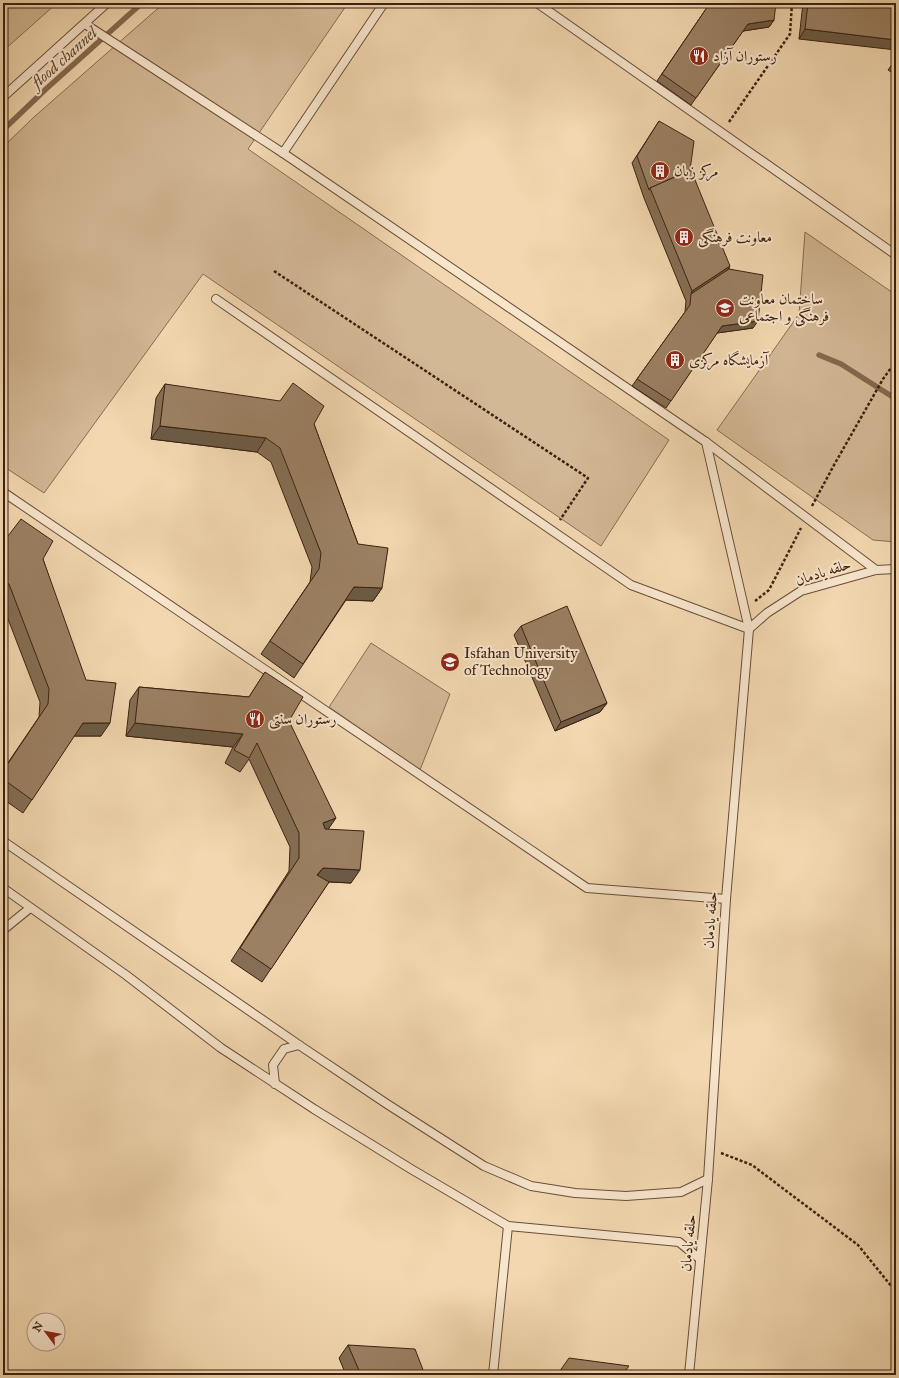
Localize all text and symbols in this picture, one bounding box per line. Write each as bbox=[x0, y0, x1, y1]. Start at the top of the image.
water label: flood channel bbox=[24, 22, 103, 96]
restaurant icon: رستوران آزاد bbox=[688, 45, 710, 67]
place label: رستوران آزاد bbox=[713, 47, 777, 65]
building icon: مرکز زبان bbox=[649, 160, 671, 182]
place label: مرکز زبان bbox=[674, 162, 718, 182]
building icon: معاونت فرهنگی bbox=[673, 226, 695, 248]
place label: معاونت فرهنگی bbox=[698, 228, 772, 248]
place label: ساختمان معاونت فرهنگی و اجتماعی bbox=[739, 290, 829, 327]
school or university icon: ساختمان معاونت فرهنگی و اجتماعی bbox=[714, 297, 736, 319]
building icon: آزمایشگاه مرکزی bbox=[664, 349, 686, 371]
place label: آزمایشگاه مرکزی bbox=[689, 350, 770, 371]
street label: حلقه یادمان bbox=[793, 555, 853, 589]
place label: Isfahan University of Technology bbox=[464, 644, 578, 679]
school or university icon: Isfahan University of Technology bbox=[439, 651, 461, 673]
restaurant icon: رستوران سنتی bbox=[244, 708, 266, 730]
place label: رستوران سنتی bbox=[269, 710, 337, 730]
street label: حلقه یادمان bbox=[699, 891, 721, 949]
street label: حلقه یادمان bbox=[677, 1214, 699, 1272]
north arrow bbox=[26, 1312, 66, 1352]
text: N bbox=[30, 1319, 46, 1334]

